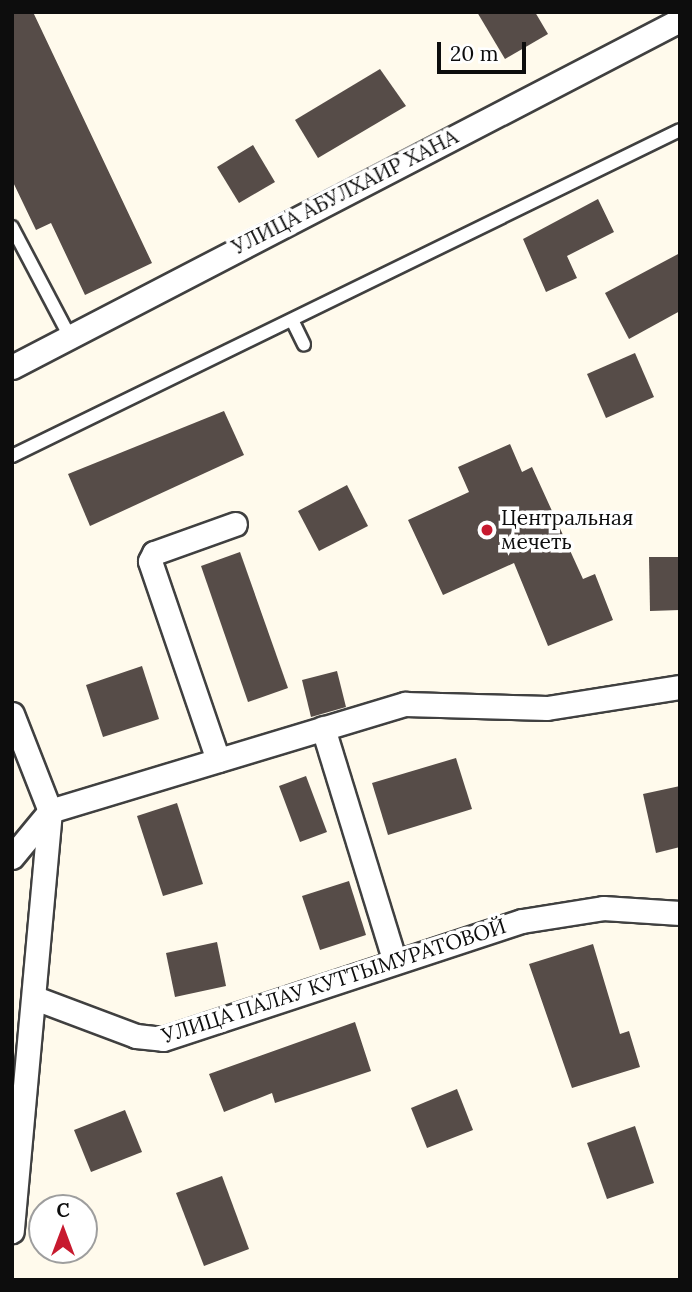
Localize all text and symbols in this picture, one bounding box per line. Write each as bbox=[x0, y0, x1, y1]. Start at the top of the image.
scale bar bbox=[440, 28, 529, 72]
text: 20 m bbox=[450, 40, 499, 67]
street label: УЛИЦА АБУЛХАИР ХАНА bbox=[228, 124, 462, 260]
place label: Центральная мечеть bbox=[501, 505, 633, 555]
marker: Центральная мечеть bbox=[479, 522, 495, 538]
street label: УЛИЦА ПАЛАУ КУТТЫМУРАТОВОЙ bbox=[159, 913, 509, 1049]
north arrow bbox=[28, 1194, 98, 1264]
text: С bbox=[56, 1198, 70, 1222]

